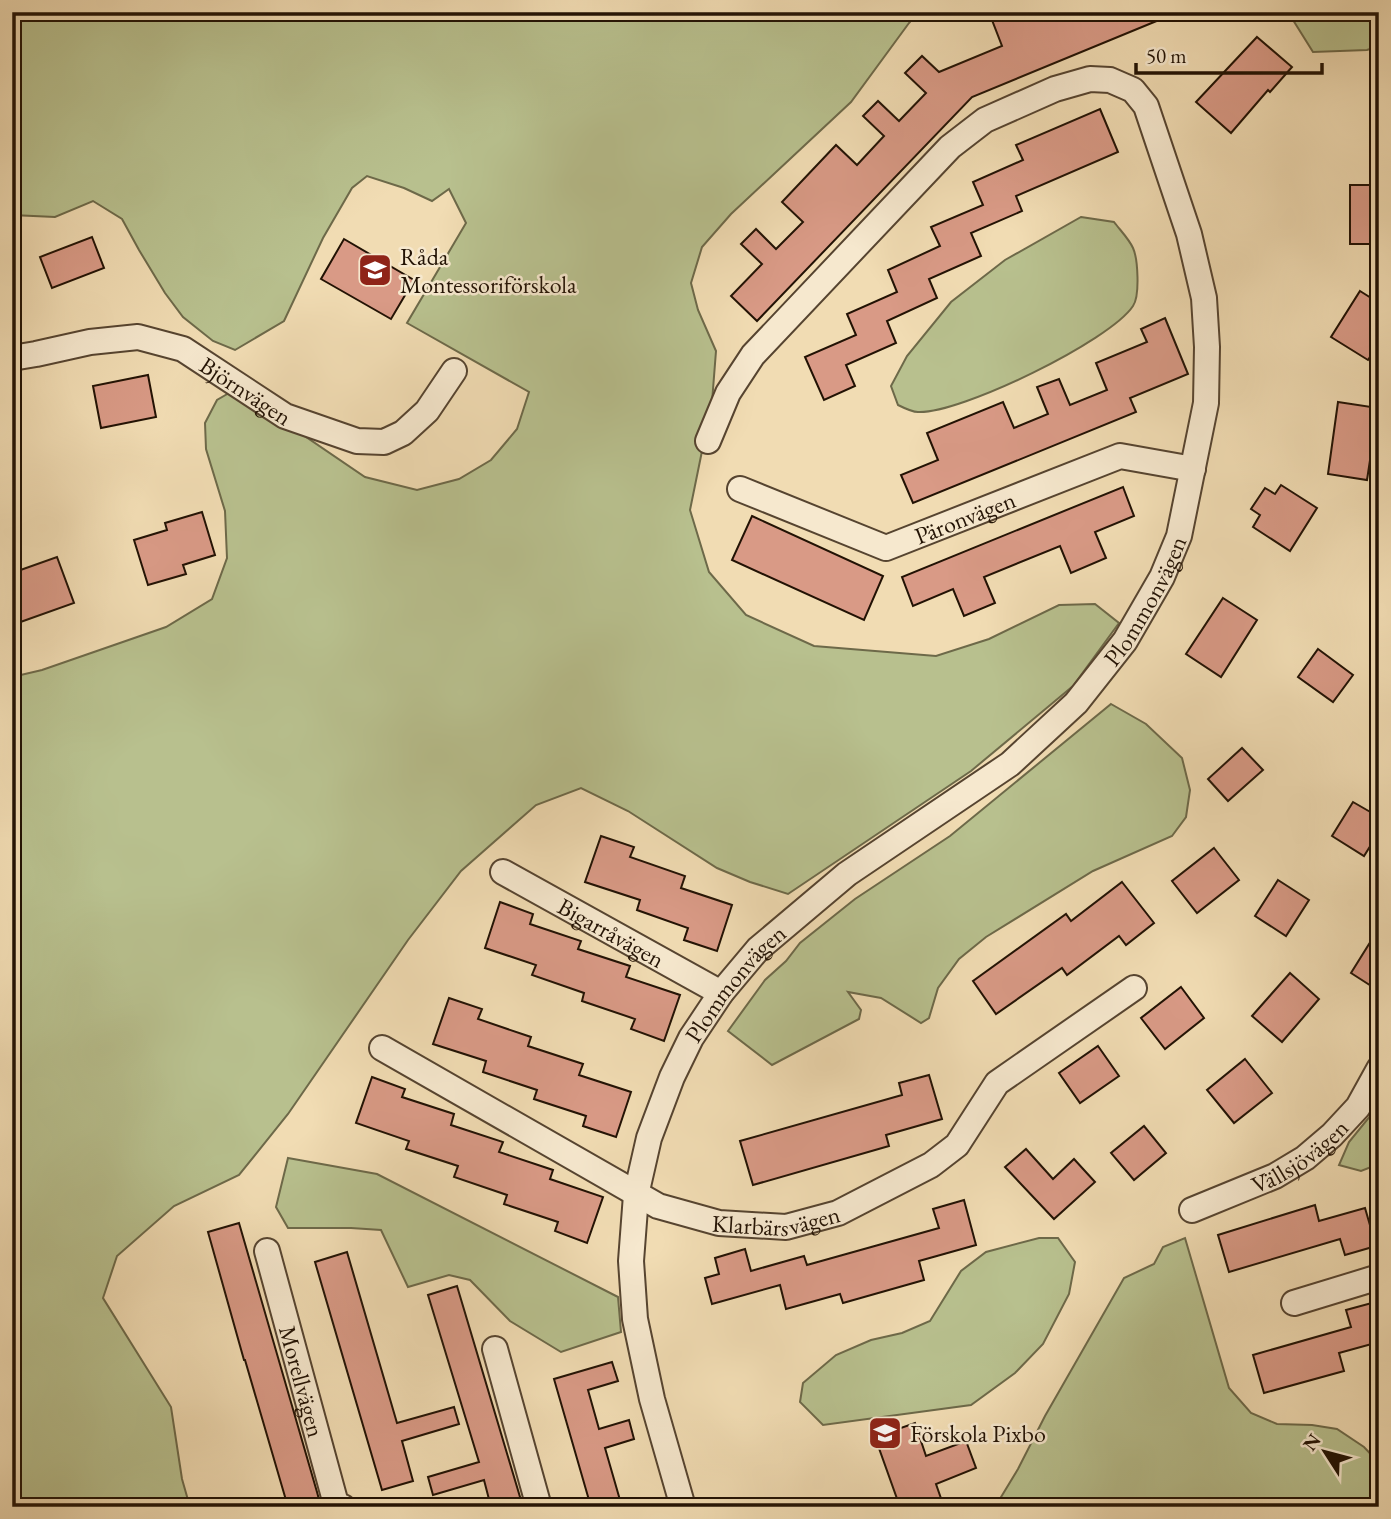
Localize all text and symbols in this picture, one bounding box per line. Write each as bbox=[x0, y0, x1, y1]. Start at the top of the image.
scale bar bbox=[1136, 32, 1321, 76]
text: 50 m bbox=[1146, 42, 1187, 69]
place label: Råda Montessoriförskola bbox=[400, 241, 577, 300]
school or university icon: Råda Montessoriförskola bbox=[356, 251, 394, 289]
street label: Björnvägen bbox=[194, 349, 298, 432]
street label: Päronvägen bbox=[910, 483, 1020, 551]
street label: Plommonvägen bbox=[1096, 531, 1193, 672]
street label: Bigarråvägen bbox=[553, 890, 671, 974]
street label: Plommonvägen bbox=[677, 917, 792, 1048]
street label: Vällsjövägen bbox=[1246, 1112, 1355, 1200]
street label: Klarbärsvägen bbox=[711, 1198, 844, 1243]
street label: Morellvägen bbox=[273, 1322, 333, 1441]
school or university icon: Förskola Pixbo bbox=[866, 1414, 904, 1452]
place label: Förskola Pixbo bbox=[910, 1418, 1046, 1449]
north arrow bbox=[1290, 1418, 1360, 1488]
text: N bbox=[1297, 1428, 1327, 1456]

